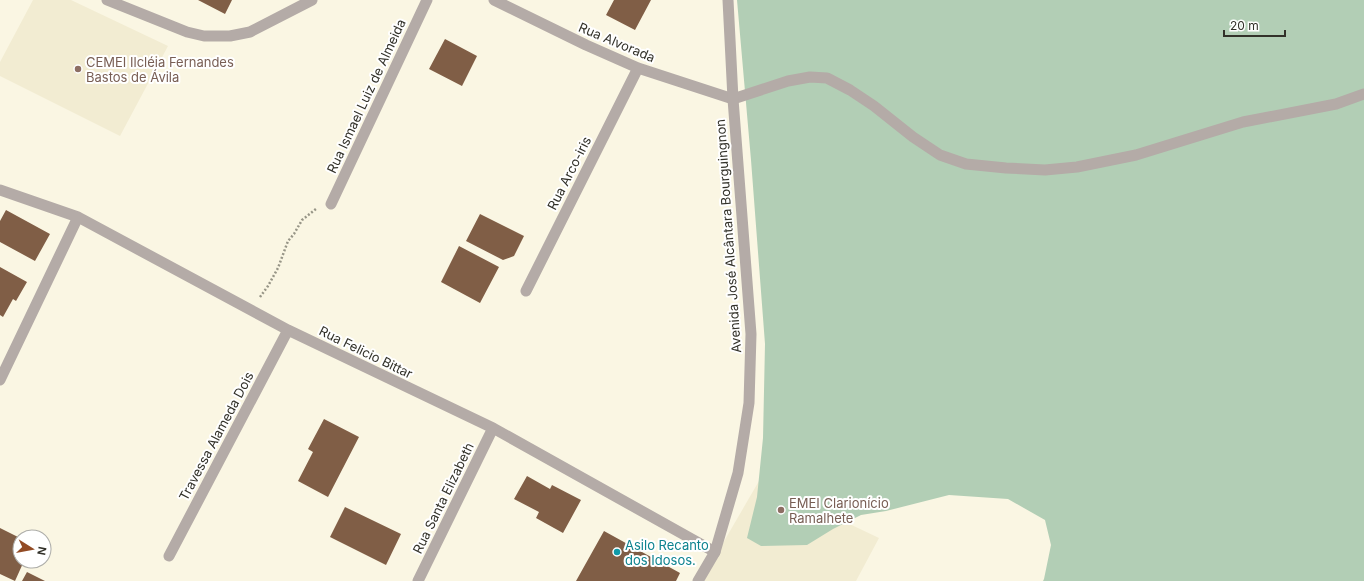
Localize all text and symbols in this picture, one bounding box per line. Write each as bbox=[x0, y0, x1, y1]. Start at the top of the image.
scale bar bbox=[1224, 12, 1285, 38]
street label: Rua Ismael Luiz de Almeida bbox=[323, 16, 409, 176]
text: 20 m bbox=[1230, 18, 1259, 33]
street label: Rua Alvorada bbox=[576, 19, 658, 65]
place label: CEMEI Ilcléia Fernandes Bastos de Ávila bbox=[86, 54, 234, 85]
marker: CEMEI Ilcléia Fernandes Bastos de Ávila bbox=[73, 64, 83, 74]
street label: Avenida José Alcântara Bourguingnon bbox=[712, 119, 744, 353]
street label: Rua Arco-iris bbox=[544, 134, 594, 212]
street label: Rua Felicio Bittar bbox=[317, 322, 416, 382]
street label: Travessa Alameda Dois bbox=[175, 369, 257, 503]
street label: Rua Santa Elizabeth bbox=[409, 440, 477, 556]
place label: EMEI Clarionício Ramalhete bbox=[789, 495, 889, 526]
marker: EMEI Clarionício Ramalhete bbox=[776, 505, 786, 515]
north arrow bbox=[12, 529, 52, 569]
place label: Asilo Recanto dos Idosos. bbox=[625, 537, 709, 568]
text: N bbox=[34, 545, 49, 556]
marker: Asilo Recanto dos Idosos. bbox=[612, 547, 622, 557]

